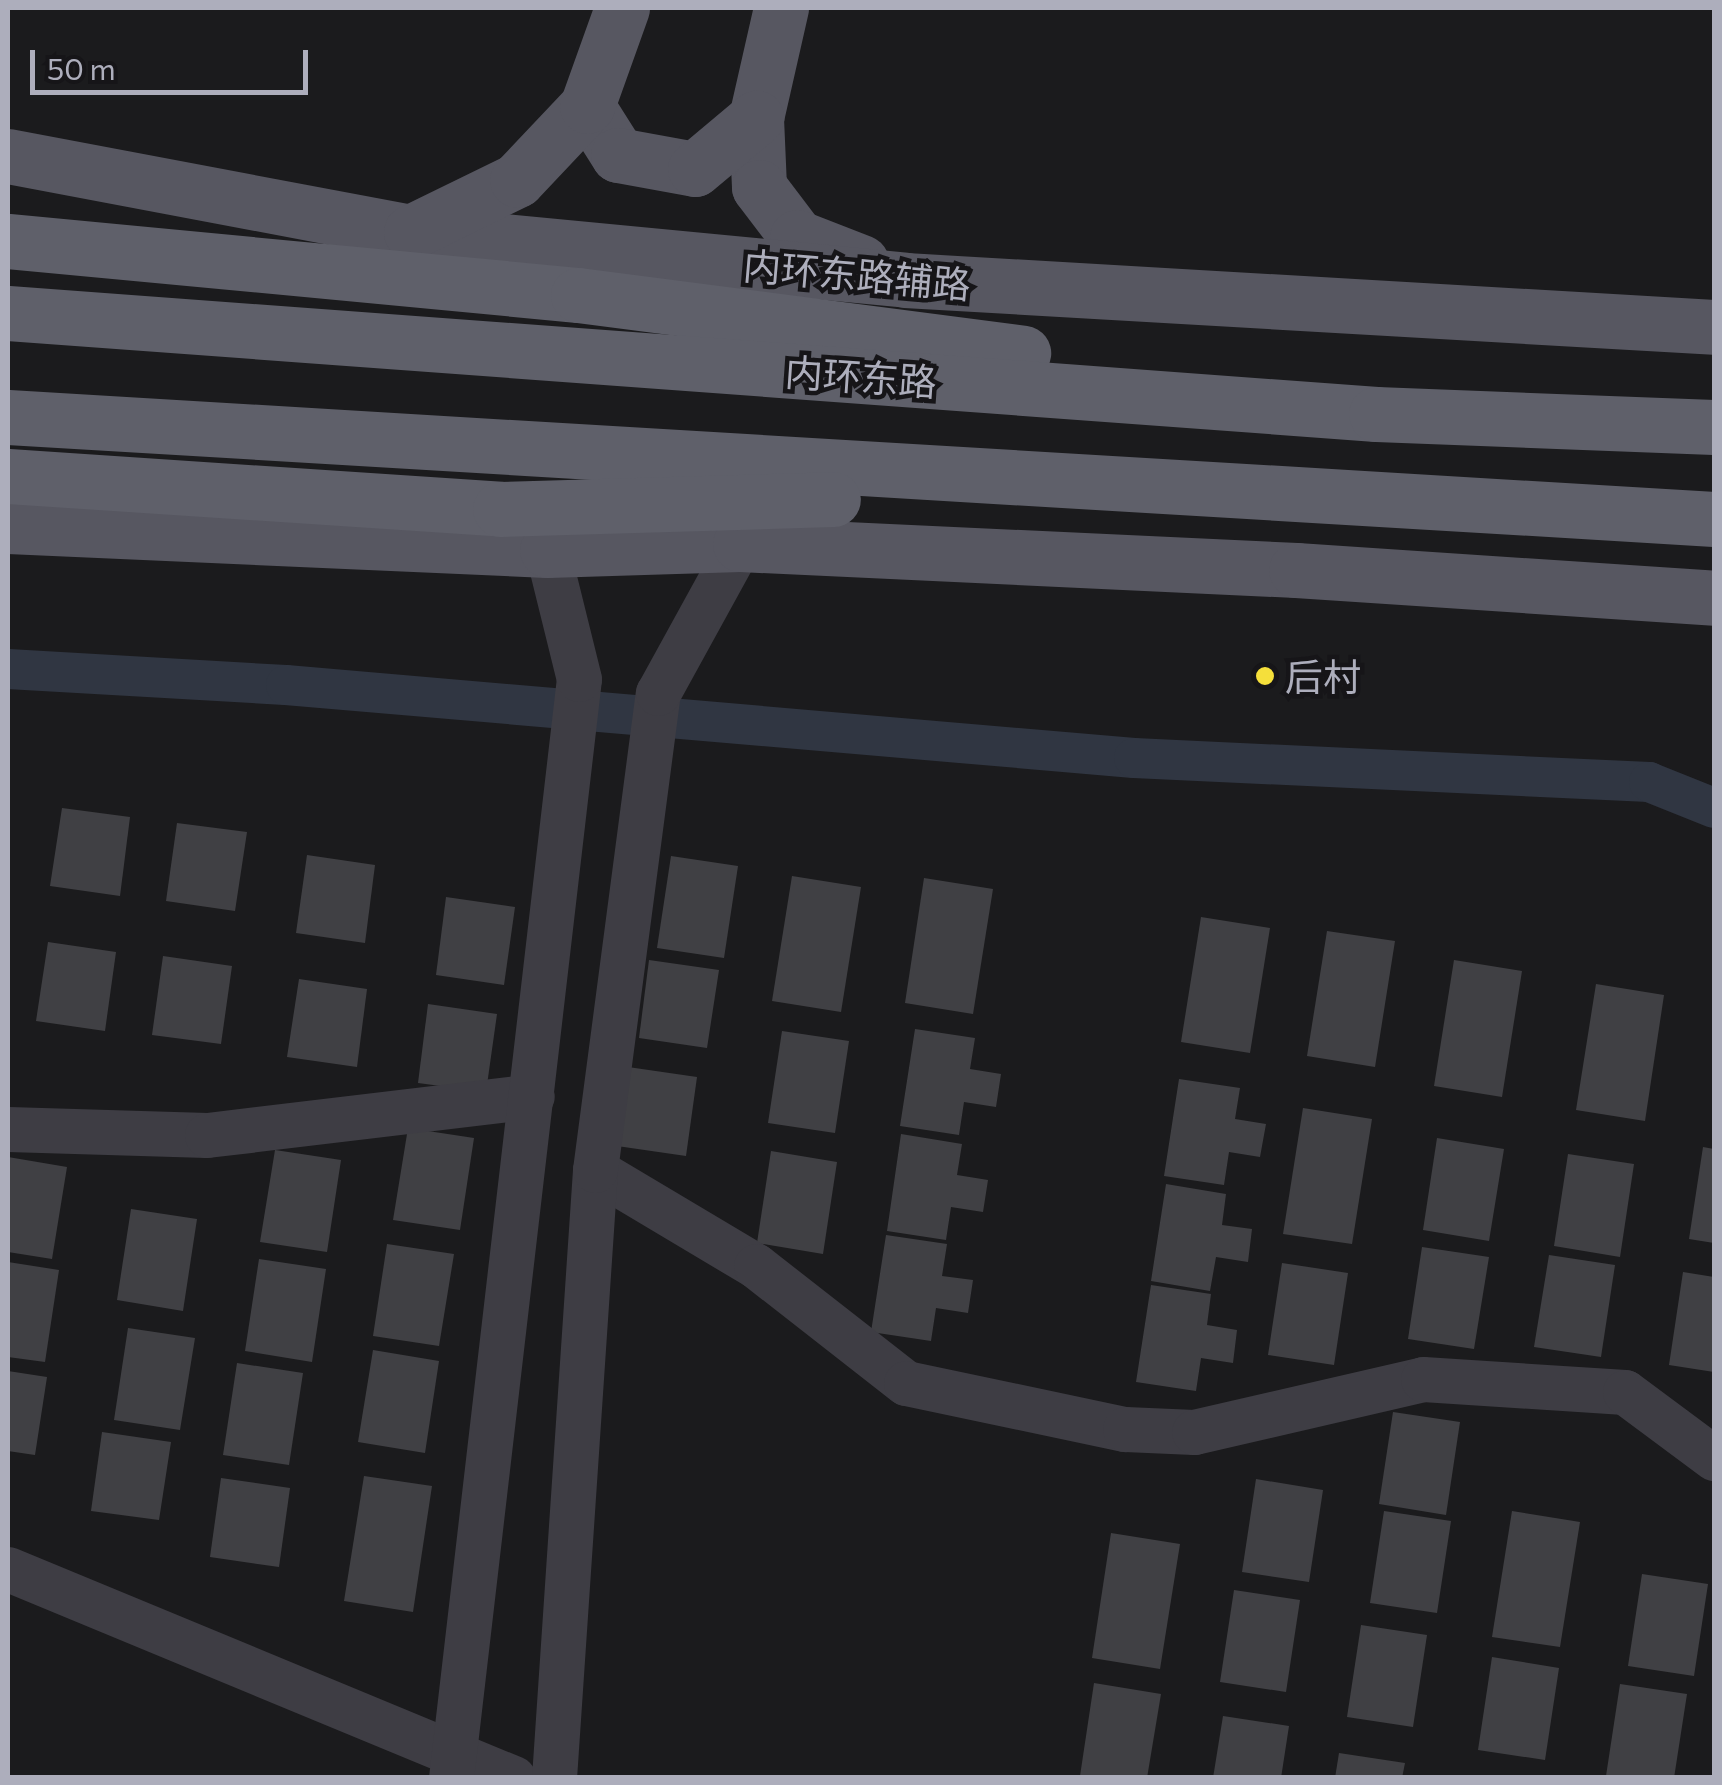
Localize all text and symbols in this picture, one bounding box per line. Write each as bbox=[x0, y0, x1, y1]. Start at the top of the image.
scale bar bbox=[35, 30, 312, 92]
text: 50 m bbox=[47, 49, 116, 86]
street label: 内环东路辅路 bbox=[741, 241, 973, 307]
street label: 内环东路 bbox=[784, 348, 938, 404]
place label: 后村 bbox=[1285, 653, 1361, 699]
marker: 后村 bbox=[1254, 665, 1276, 687]

